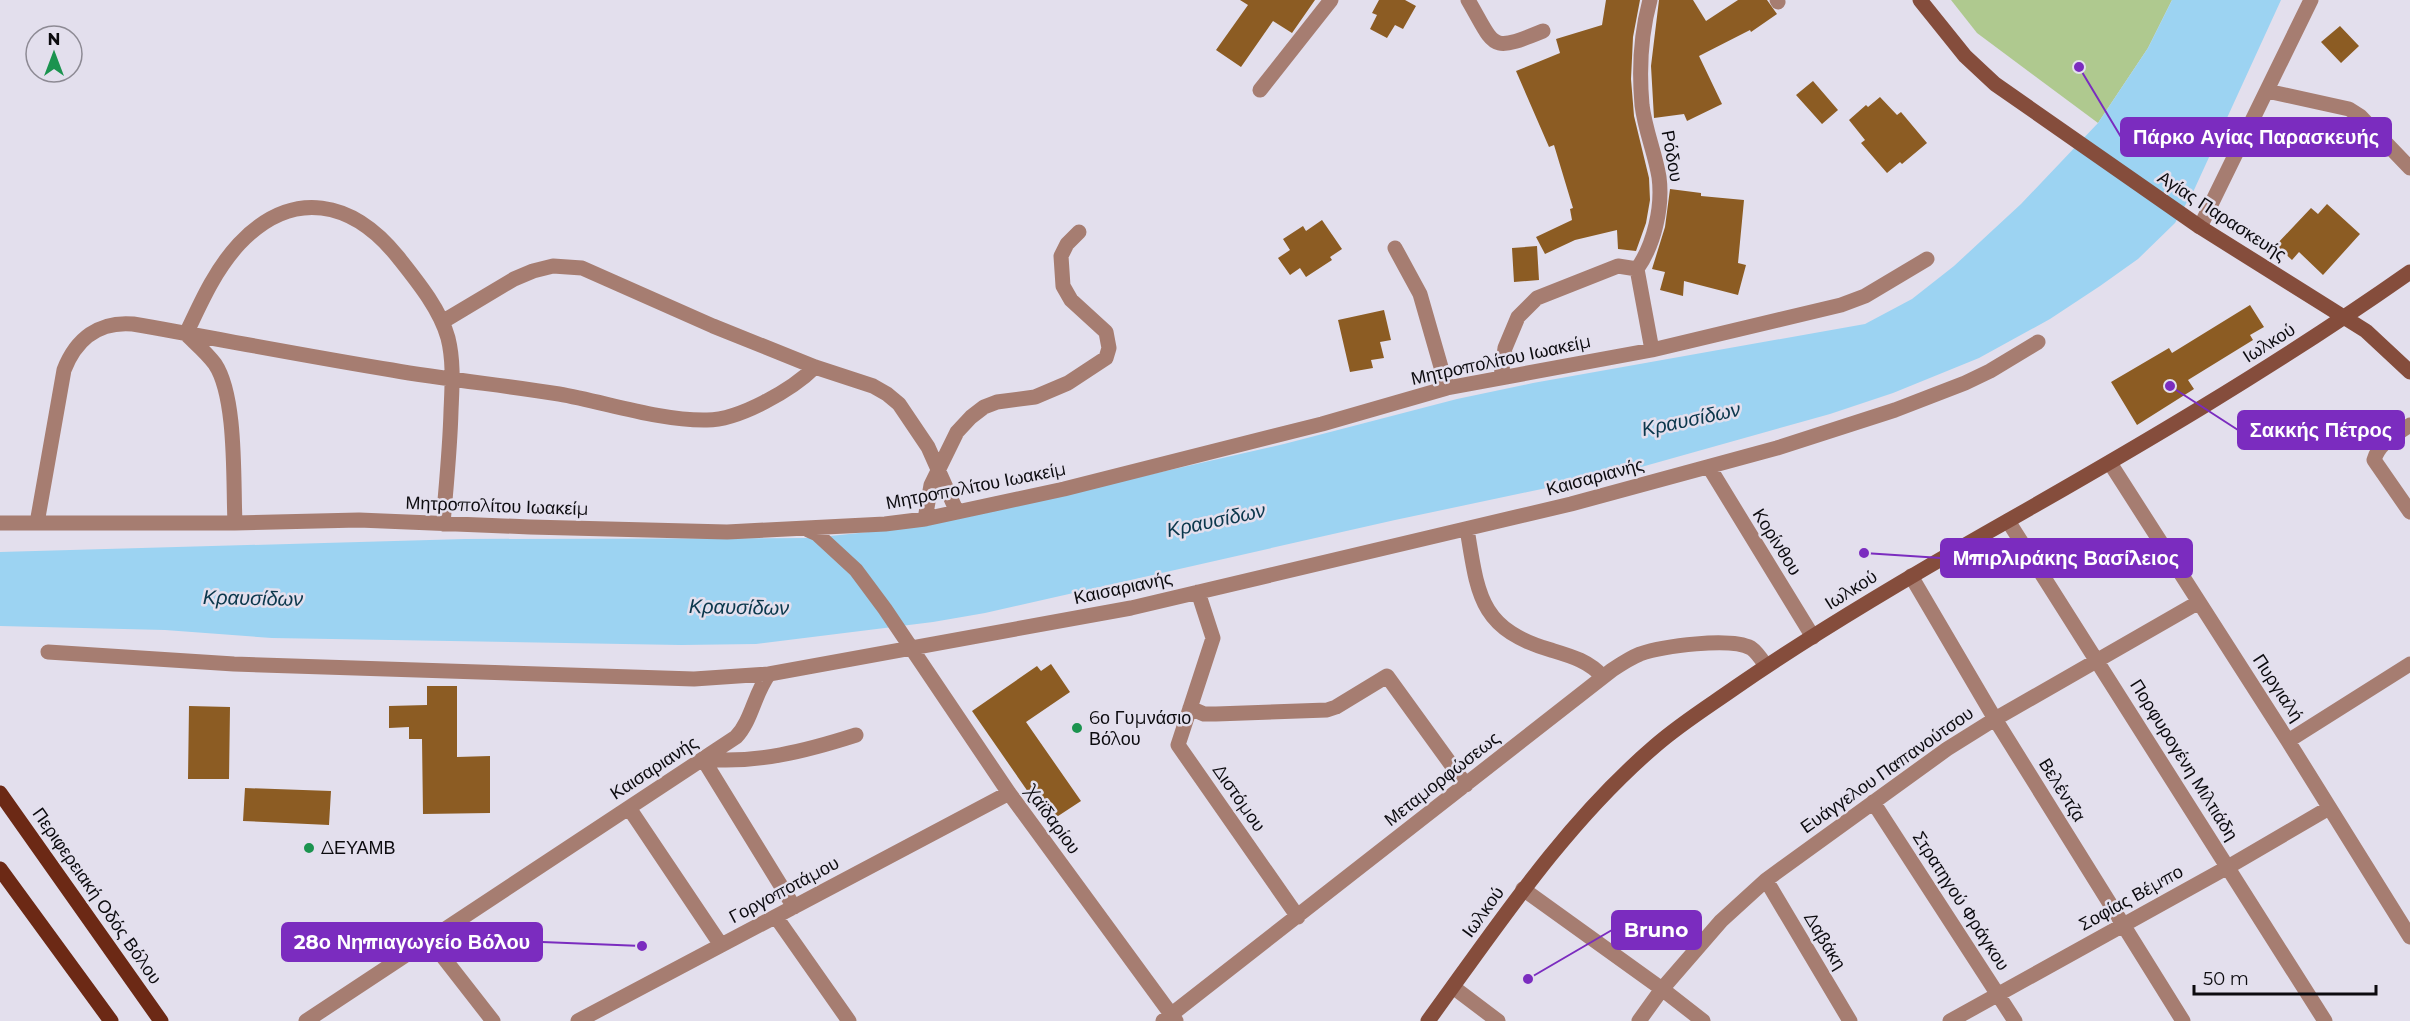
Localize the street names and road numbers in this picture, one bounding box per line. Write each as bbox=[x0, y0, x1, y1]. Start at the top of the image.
street label: Ρόδου bbox=[1657, 129, 1687, 183]
street label: Αγίας Παρασκευής bbox=[2153, 166, 2291, 266]
street label: Ιωλκού bbox=[2239, 318, 2299, 368]
street label: Μητροπολίτου Ιωακείμ bbox=[1409, 330, 1593, 390]
street label: Καισαριανής bbox=[1544, 453, 1646, 501]
street label: Μητροπολίτου Ιωακείμ bbox=[884, 458, 1068, 514]
street label: Μητροπολίτου Ιωακείμ bbox=[405, 492, 589, 520]
street label: Κορίνθου bbox=[1748, 504, 1806, 580]
street label: Ιωλκού bbox=[1821, 565, 1881, 615]
street label: Καισαριανής bbox=[1072, 567, 1175, 609]
street label: Πυργιαλή bbox=[2248, 650, 2308, 726]
street label: Πορφυρογένη Μιλτιάδη bbox=[2125, 675, 2243, 845]
street label: Ευάγγελου Παπανούτσου bbox=[1796, 702, 1978, 838]
street label: Μεταμορφώσεως bbox=[1380, 727, 1504, 831]
street label: Καισαριανής bbox=[606, 731, 702, 804]
street label: Βελέντζα bbox=[2034, 754, 2090, 826]
street label: Διστόμου bbox=[1208, 760, 1270, 836]
street label: Χαϊδαρίου bbox=[1019, 779, 1085, 858]
street label: Περιφερειακή Οδός Βόλου bbox=[28, 804, 166, 988]
street label: Στρατηγού Φράγκου bbox=[1908, 827, 2014, 975]
street label: Γοργοποτάμου bbox=[725, 852, 843, 928]
street label: Σοφίας Βέμπο bbox=[2075, 860, 2187, 936]
street label: Ιωλκού bbox=[1457, 882, 1509, 942]
street label: Δαβάκη bbox=[1799, 908, 1851, 974]

